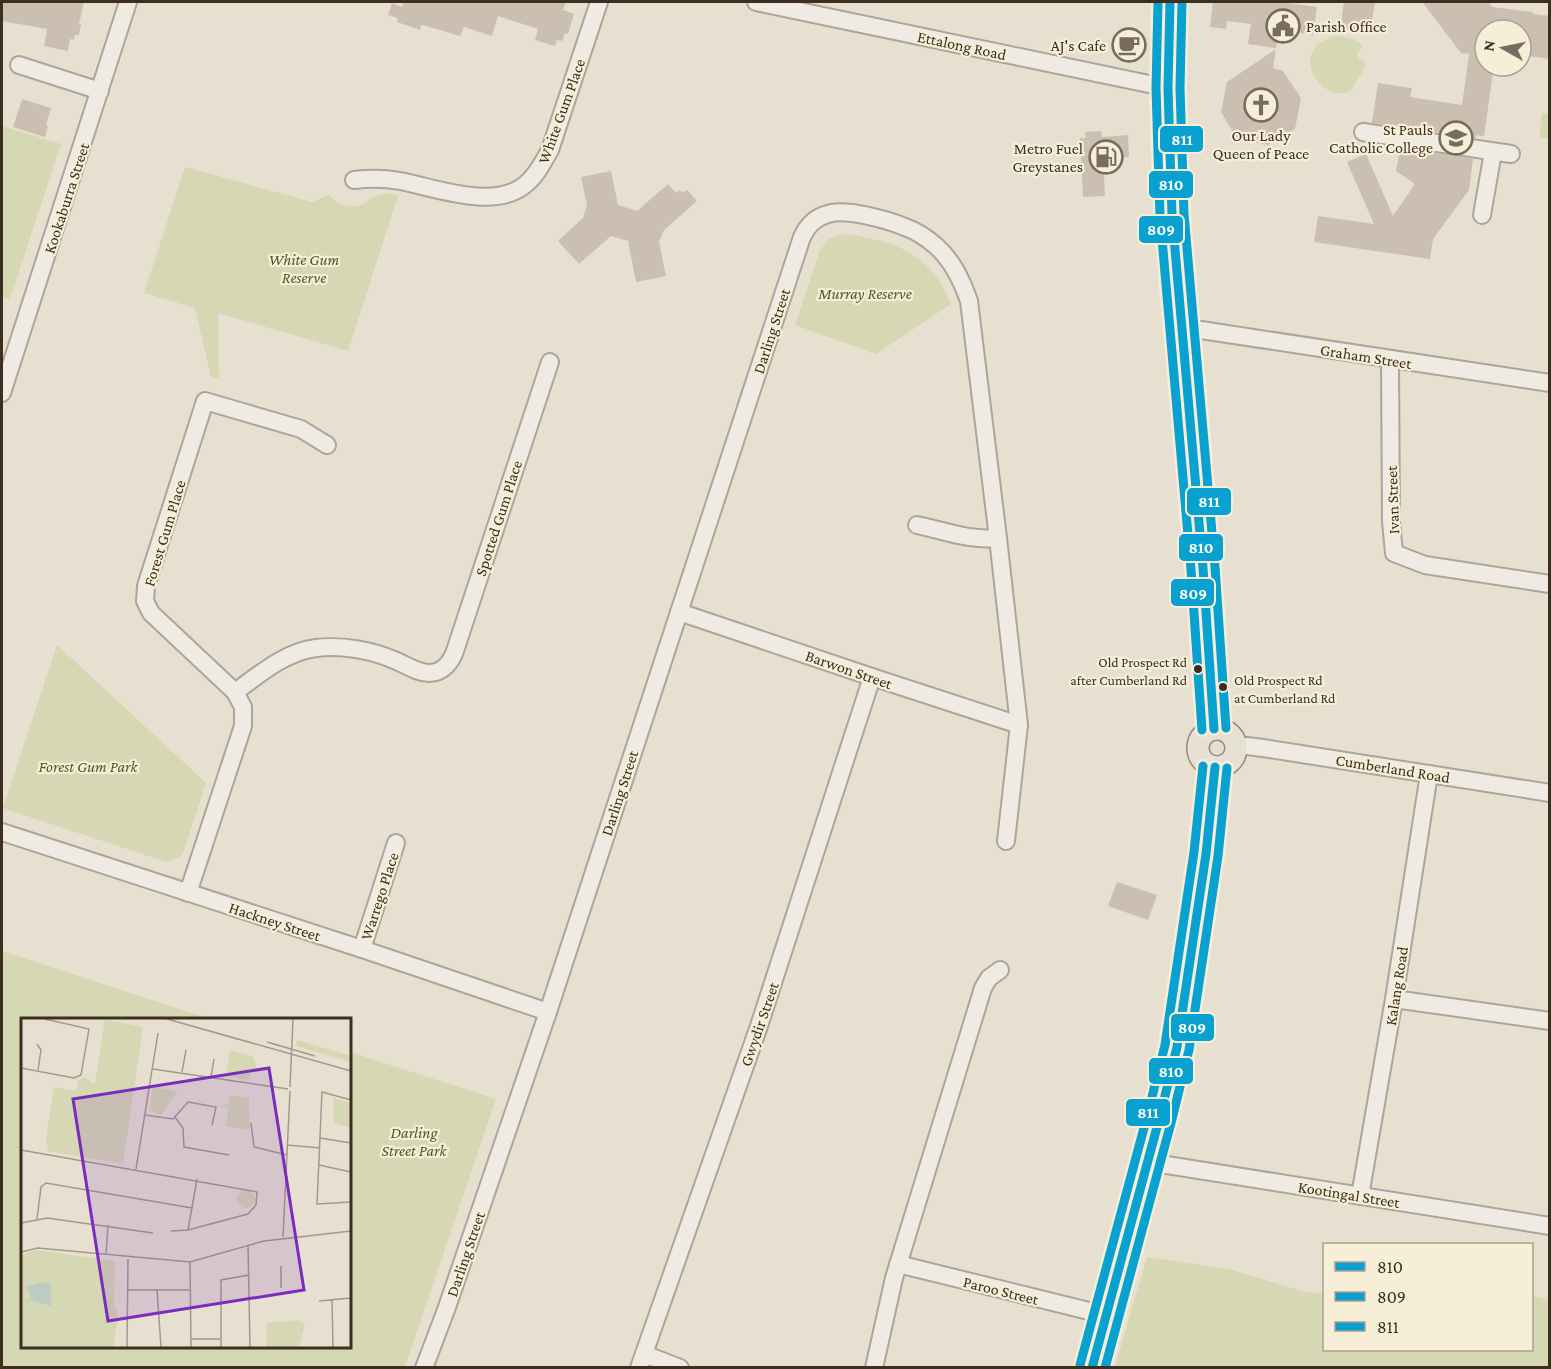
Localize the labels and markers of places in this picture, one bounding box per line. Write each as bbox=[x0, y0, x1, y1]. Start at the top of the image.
public building icon: Parish Office bbox=[1265, 8, 1301, 44]
place label: Parish Office bbox=[1306, 18, 1387, 35]
cafe icon: AJ's Cafe bbox=[1111, 27, 1147, 63]
place label: AJ's Cafe bbox=[1051, 37, 1106, 55]
church icon: Our Lady Queen of Peace bbox=[1243, 87, 1279, 123]
school or university icon: St Pauls Catholic College bbox=[1438, 120, 1474, 156]
place label: St Pauls Catholic College bbox=[1329, 121, 1433, 157]
place label: Our Lady Queen of Peace bbox=[1213, 127, 1309, 162]
fuel station icon: Metro Fuel Greystanes bbox=[1088, 139, 1124, 175]
place label: Metro Fuel Greystanes bbox=[1012, 140, 1083, 176]
place label: Old Prospect Rd after Cumberland Rd bbox=[1070, 654, 1188, 688]
marker: Old Prospect Rd after Cumberland Rd bbox=[1192, 663, 1204, 675]
place label: Old Prospect Rd at Cumberland Rd bbox=[1234, 672, 1336, 706]
marker: Old Prospect Rd at Cumberland Rd bbox=[1217, 681, 1229, 693]

